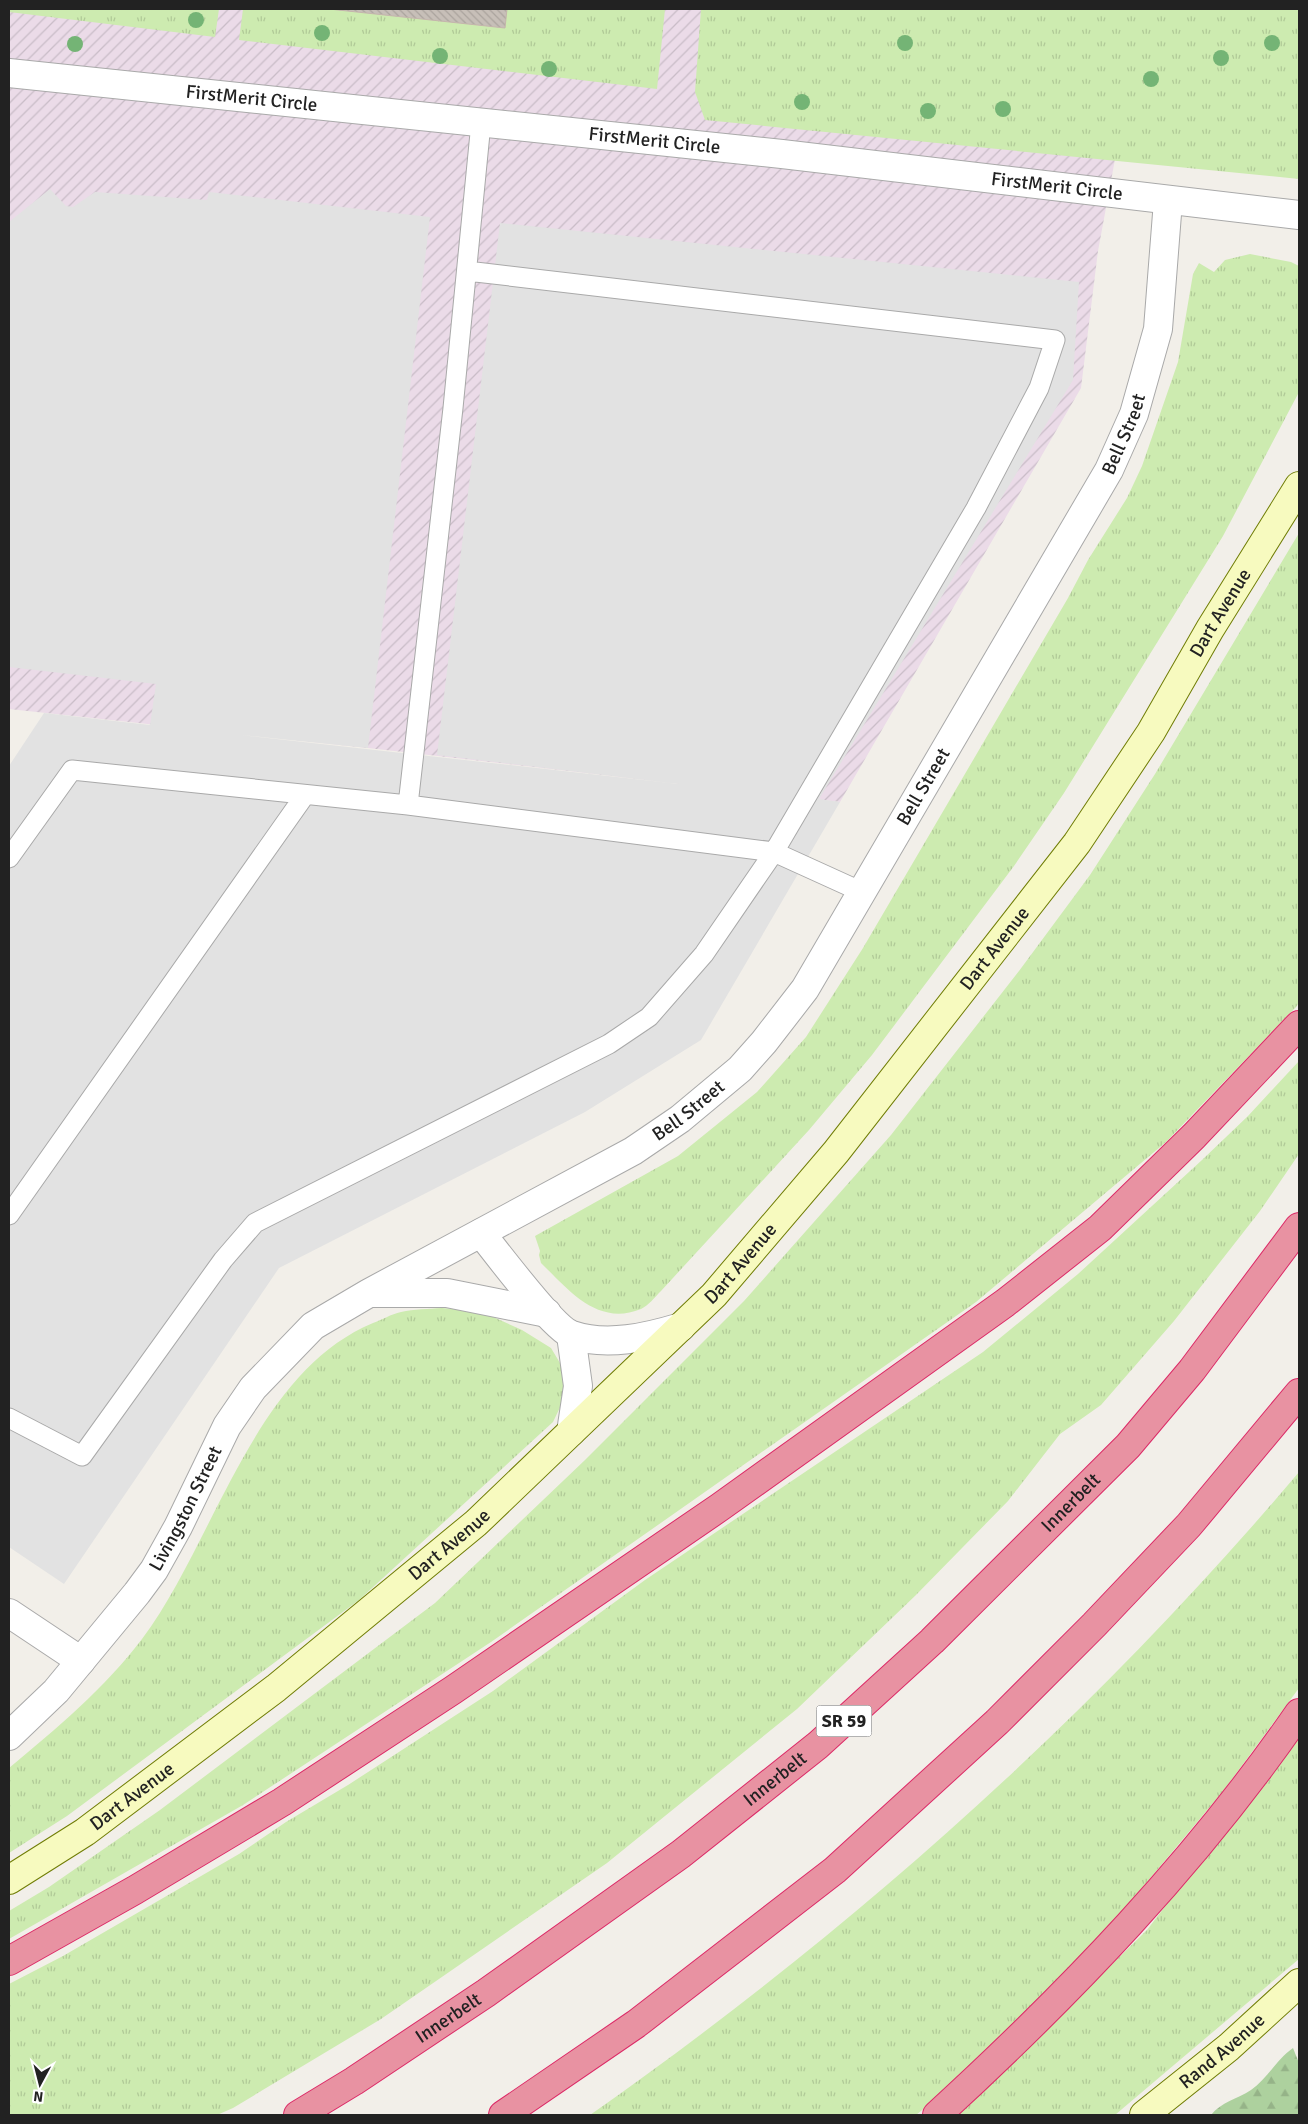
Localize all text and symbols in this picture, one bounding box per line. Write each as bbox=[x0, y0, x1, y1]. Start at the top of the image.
street label: FirstMerit Circle bbox=[185, 80, 319, 117]
street label: FirstMerit Circle bbox=[587, 122, 722, 159]
street label: FirstMerit Circle bbox=[990, 167, 1124, 206]
street label: Bell Street bbox=[1096, 391, 1151, 478]
street label: Dart Avenue bbox=[1184, 564, 1257, 662]
street label: Bell Street bbox=[892, 743, 956, 830]
street label: Dart Avenue bbox=[955, 902, 1035, 995]
street label: Bell Street bbox=[648, 1075, 730, 1146]
street label: Dart Avenue bbox=[699, 1218, 782, 1310]
street label: Livingston Street bbox=[144, 1442, 228, 1575]
street label: Innerbelt bbox=[1036, 1468, 1106, 1537]
street label: Dart Avenue bbox=[403, 1504, 495, 1586]
road number: SR 59 bbox=[816, 1705, 872, 1736]
street label: Innerbelt bbox=[739, 1746, 812, 1812]
street label: Dart Avenue bbox=[85, 1757, 179, 1836]
street label: Innerbelt bbox=[411, 1987, 486, 2049]
street label: Rand Avenue bbox=[1174, 2008, 1270, 2094]
north arrow bbox=[15, 2059, 65, 2109]
text: N bbox=[33, 2087, 44, 2105]

